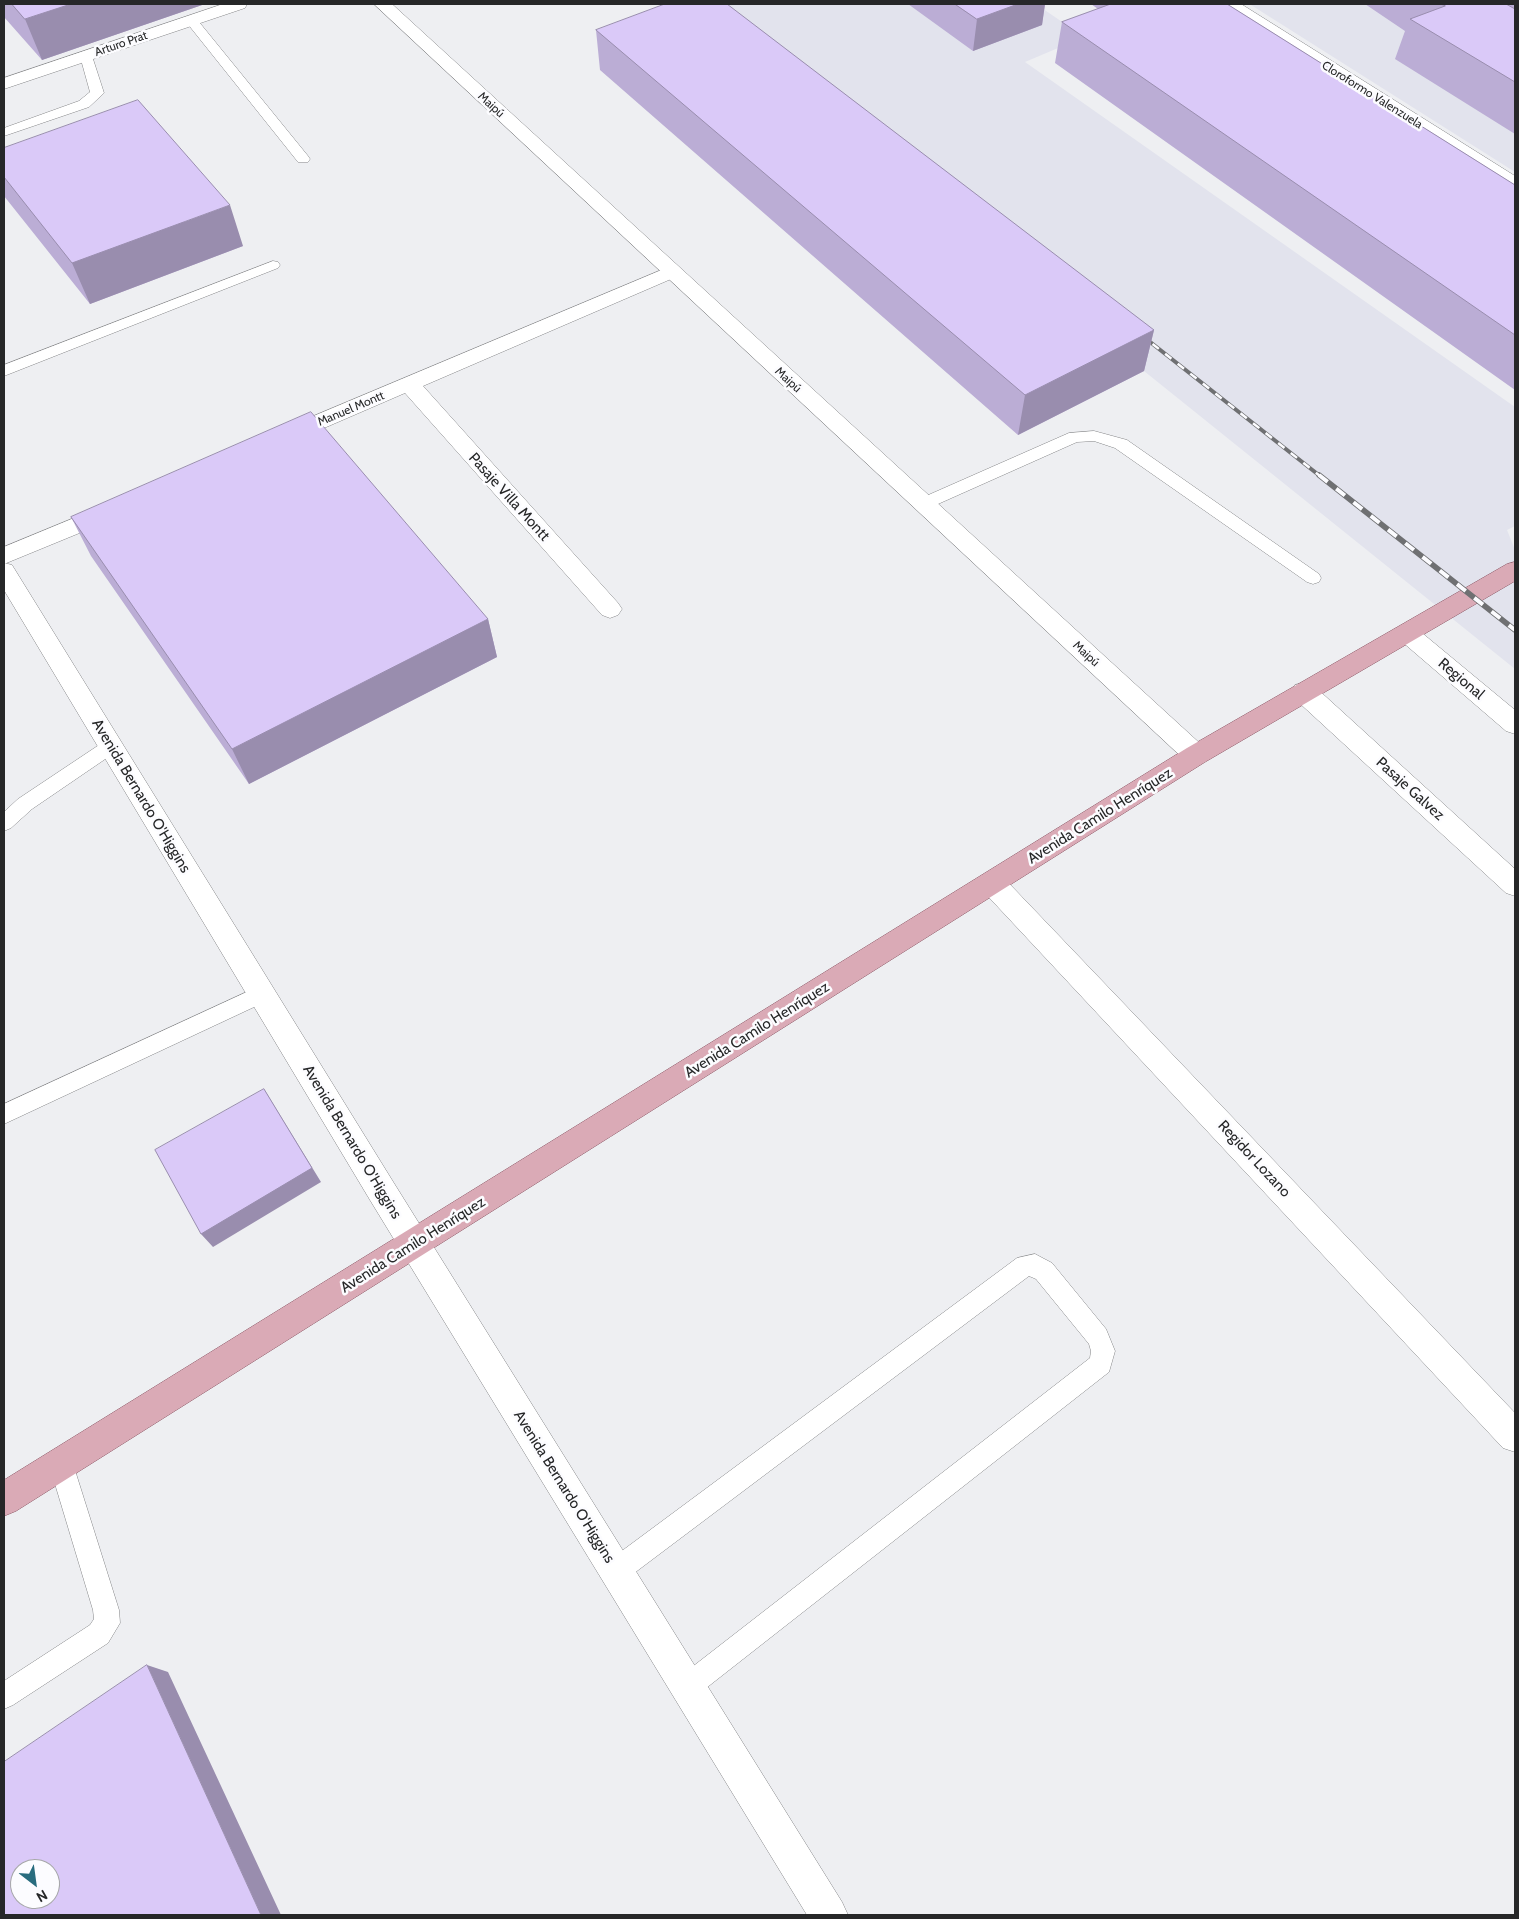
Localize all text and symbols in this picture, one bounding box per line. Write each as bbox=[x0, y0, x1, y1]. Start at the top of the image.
street label: Arturo Prat bbox=[93, 28, 149, 60]
street label: Cloroformo Valenzuela bbox=[1319, 58, 1425, 132]
street label: Maipú bbox=[475, 89, 507, 121]
street label: Maipú bbox=[772, 364, 804, 396]
street label: Manuel Montt bbox=[316, 389, 386, 429]
street label: Pasaje Villa Montt bbox=[465, 449, 553, 545]
street label: Maipú bbox=[1070, 638, 1102, 670]
street label: Regional bbox=[1434, 655, 1488, 703]
street label: Avenida Bernardo O'Higgins bbox=[88, 716, 194, 876]
street label: Pasaje Galvez bbox=[1372, 754, 1448, 824]
street label: Avenida Camilo Henríquez bbox=[1024, 764, 1176, 868]
street label: Avenida Camilo Henríquez bbox=[681, 978, 833, 1082]
street label: Avenida Bernardo O'Higgins bbox=[299, 1062, 405, 1222]
street label: Regidor Lozano bbox=[1214, 1117, 1294, 1201]
street label: Avenida Camilo Henríquez bbox=[337, 1193, 489, 1297]
street label: Avenida Bernardo O'Higgins bbox=[510, 1407, 618, 1567]
north arrow bbox=[10, 1859, 60, 1909]
text: N bbox=[33, 1886, 51, 1906]

